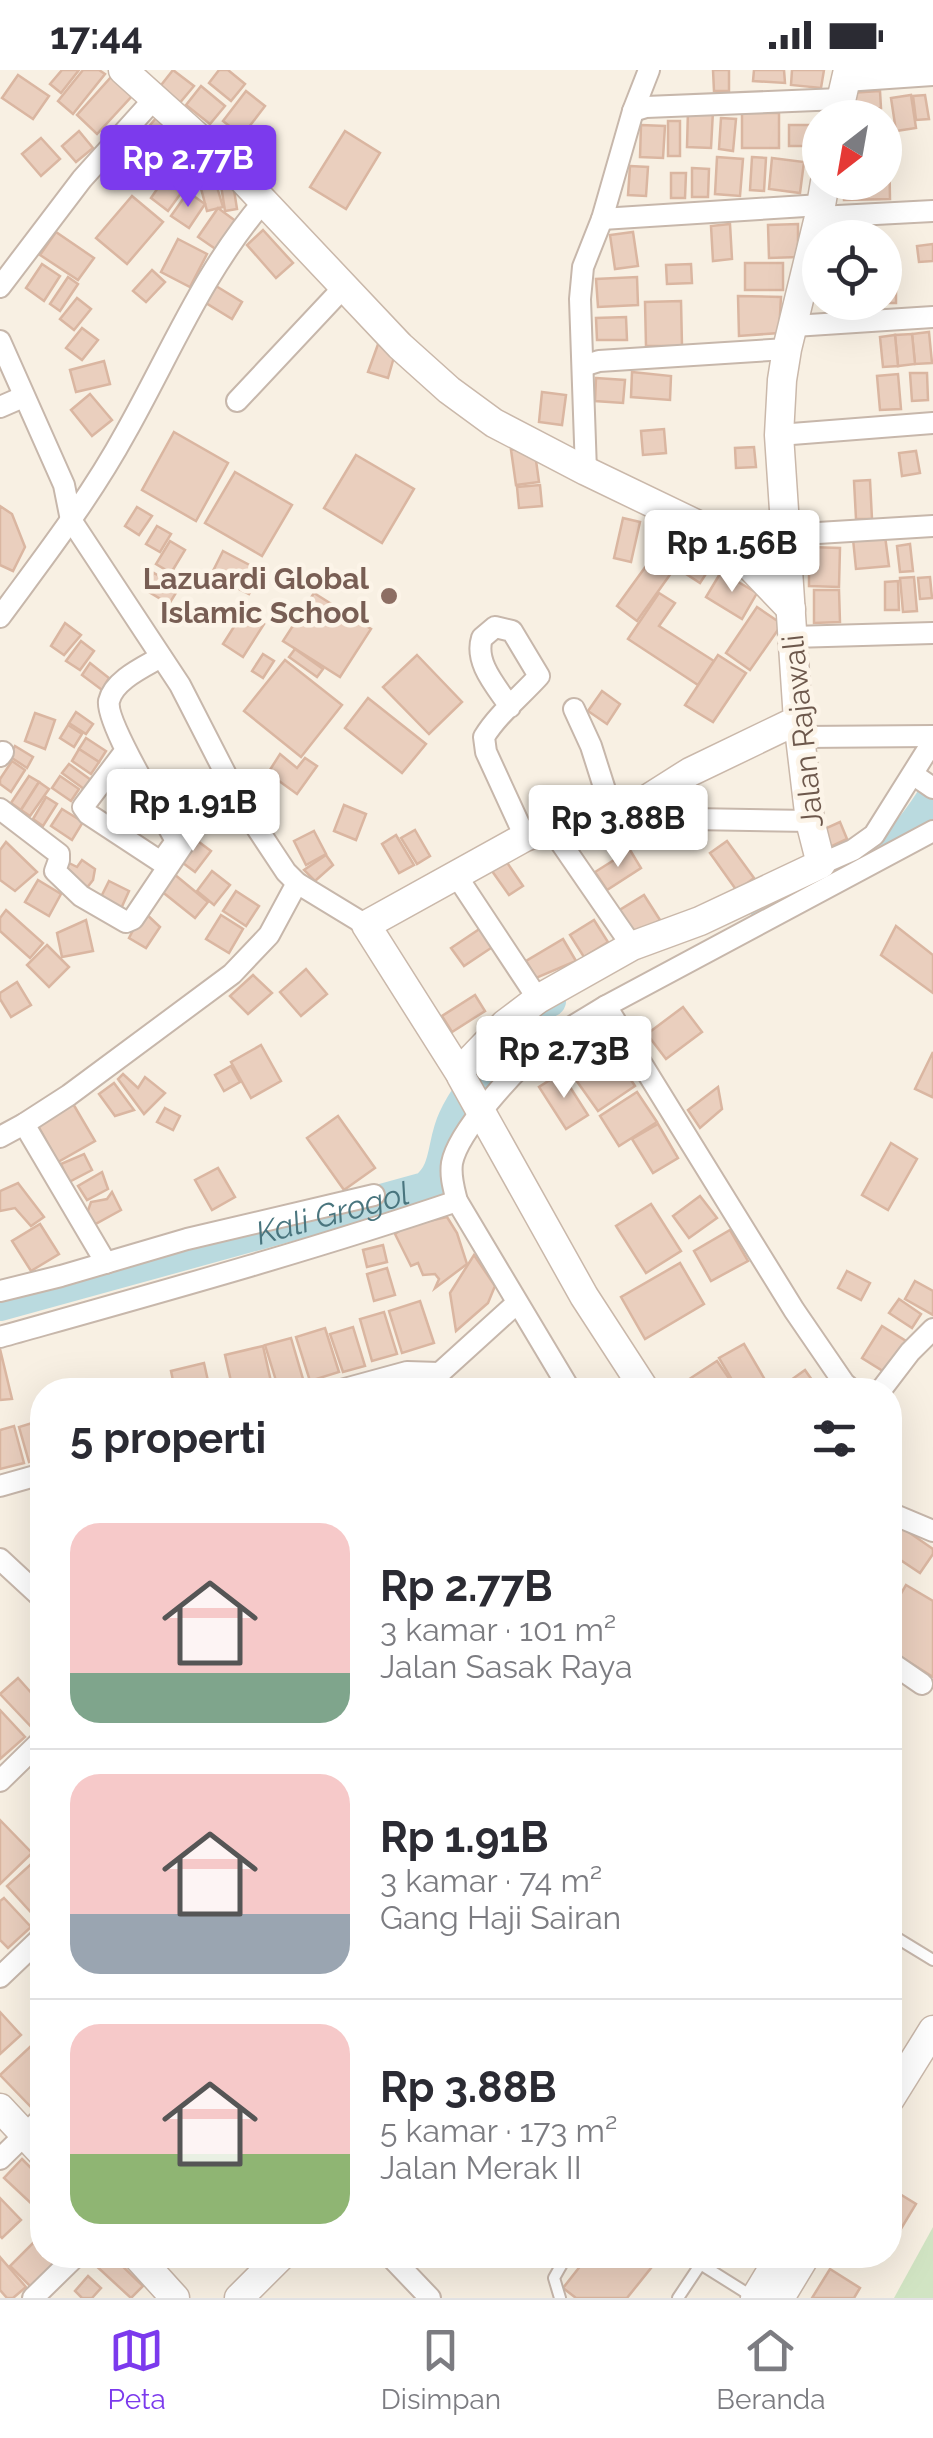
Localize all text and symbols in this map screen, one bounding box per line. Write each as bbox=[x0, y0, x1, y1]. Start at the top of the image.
text: 17:44 bbox=[50, 13, 143, 58]
north arrow bbox=[802, 100, 902, 200]
map controls bbox=[802, 100, 902, 320]
pin: Rp 2.77B bbox=[85, 125, 291, 210]
text: Rp 2.77B bbox=[122, 139, 254, 176]
button: locate bbox=[802, 220, 902, 320]
pin: Rp 1.56B bbox=[629, 510, 835, 595]
text: Rp 1.56B bbox=[666, 524, 798, 561]
place label: Lazuardi Global Islamic School bbox=[143, 561, 369, 630]
marker: Lazuardi Global Islamic School bbox=[378, 585, 400, 607]
street label: Jalan Rajawali bbox=[775, 633, 830, 829]
pin: Rp 1.91B bbox=[90, 769, 296, 854]
text: Rp 1.91B bbox=[129, 783, 257, 820]
pin: Rp 3.88B bbox=[515, 785, 721, 870]
text: Rp 3.88B bbox=[551, 799, 685, 836]
pin: Rp 2.73B bbox=[461, 1016, 667, 1101]
text: Rp 2.73B bbox=[498, 1030, 630, 1067]
water label: Kali Grogol bbox=[252, 1174, 413, 1252]
icon: filters bbox=[807, 1411, 862, 1466]
text: 5 properti bbox=[70, 1414, 266, 1463]
text: Rp 2.77B bbox=[380, 1562, 553, 1611]
icon: home bbox=[150, 1563, 270, 1683]
text: 3 kamar · 101 m² bbox=[380, 1611, 616, 1648]
text: Jalan Sasak Raya bbox=[380, 1648, 632, 1685]
text: Rp 1.91B bbox=[380, 1813, 549, 1862]
icon: home bbox=[150, 1814, 270, 1934]
text: 3 kamar · 74 m² bbox=[380, 1862, 602, 1899]
text: Gang Haji Sairan bbox=[380, 1899, 621, 1936]
text: Rp 3.88B bbox=[380, 2063, 557, 2112]
icon: home bbox=[150, 2064, 270, 2184]
text: 5 kamar · 173 m² bbox=[380, 2112, 617, 2149]
text: Jalan Merak II bbox=[380, 2149, 582, 2186]
tab: Peta bbox=[108, 2323, 166, 2416]
tab: Disimpan bbox=[381, 2323, 501, 2416]
tab: Beranda bbox=[716, 2323, 825, 2416]

